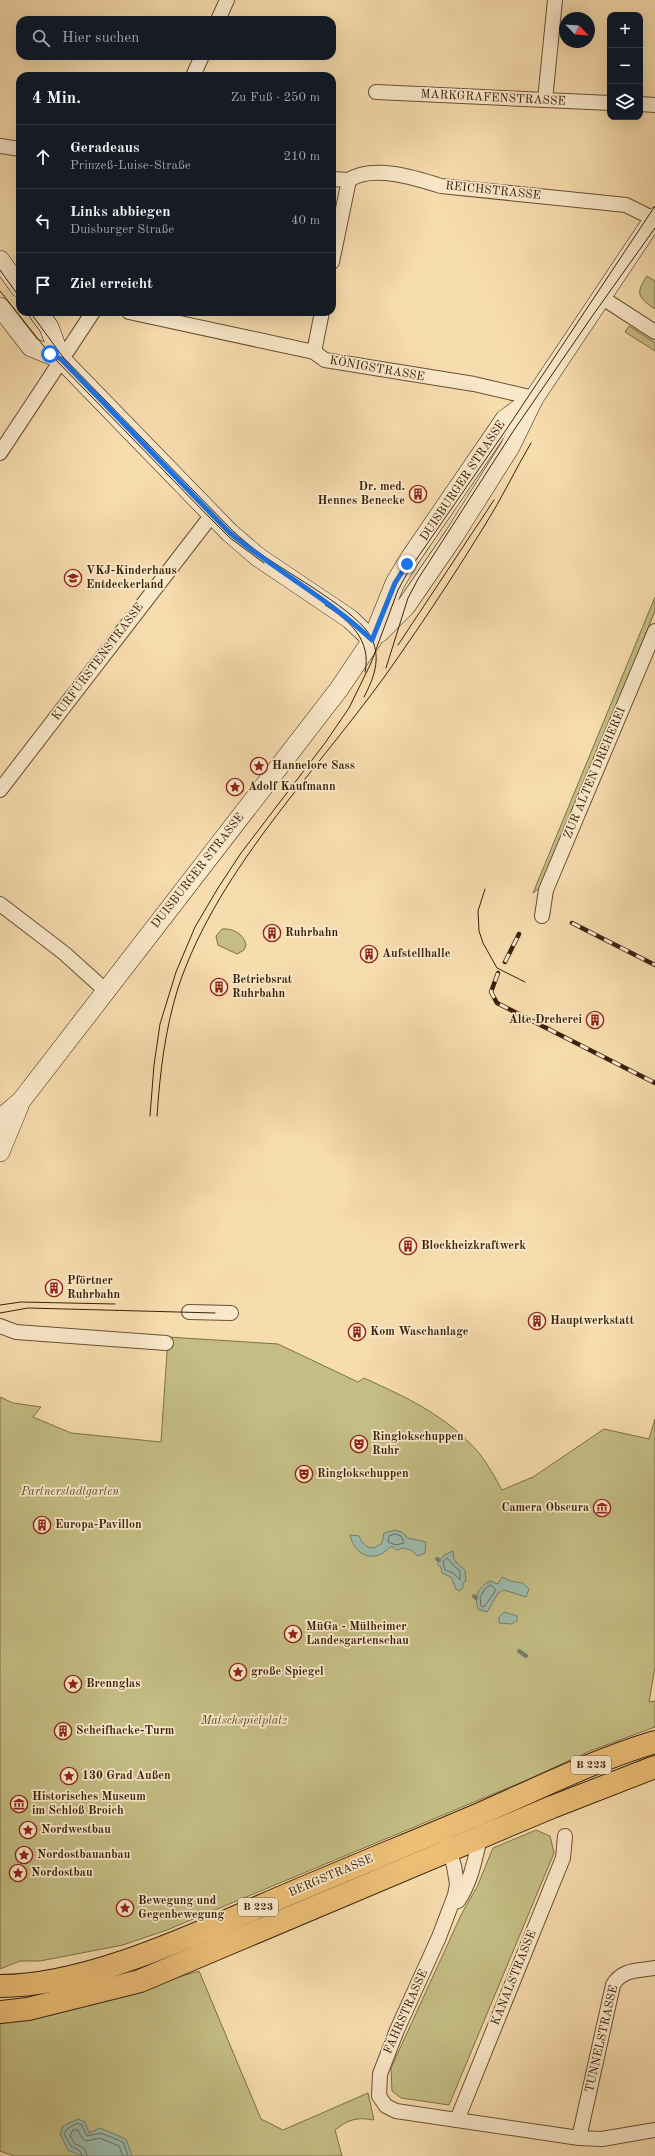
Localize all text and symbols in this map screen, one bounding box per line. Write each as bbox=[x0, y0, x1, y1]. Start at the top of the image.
north arrow bbox=[559, 12, 595, 48]
map controls bbox=[607, 12, 643, 120]
button: + bbox=[607, 12, 643, 48]
search box bbox=[16, 16, 336, 60]
icon: search bbox=[30, 27, 52, 49]
text: Hier suchen bbox=[62, 31, 139, 46]
button: − bbox=[607, 48, 643, 84]
button: layers bbox=[607, 84, 643, 120]
street label: MARKGRAFENSTRASSE bbox=[420, 88, 566, 108]
text: 4 Min. bbox=[32, 90, 81, 107]
text: Zu Fuß · 250 m bbox=[231, 91, 320, 104]
text: Geradeaus bbox=[70, 141, 139, 156]
icon: ahead bbox=[32, 146, 54, 168]
text: 210 m bbox=[283, 150, 320, 163]
text: Prinzeß-Luise-Straße bbox=[70, 159, 191, 172]
street label: REICHSTRASSE bbox=[445, 180, 541, 202]
text: Links abbiegen bbox=[70, 205, 171, 220]
icon: left bbox=[32, 210, 54, 232]
text: 40 m bbox=[291, 214, 320, 227]
text: Duisburger Straße bbox=[70, 223, 174, 236]
icon: arrive bbox=[32, 274, 54, 296]
text: Ziel erreicht bbox=[70, 277, 153, 292]
route start bbox=[41, 345, 59, 363]
street label: KÖNIGSTRASSE bbox=[328, 351, 426, 383]
street label: DUISBURGER STRASSE bbox=[418, 419, 508, 543]
place label: Dr. med. Hennes Benecke bbox=[317, 481, 405, 507]
building icon: Dr. med. Hennes Benecke bbox=[408, 484, 428, 504]
route end bbox=[398, 555, 416, 573]
place label: VKJ-Kinderhaus Entdeckerland bbox=[86, 565, 177, 591]
school or university icon: VKJ-Kinderhaus Entdeckerland bbox=[63, 568, 83, 588]
street label: KURFÜRSTENSTRASSE bbox=[47, 599, 146, 723]
street label: ZUR ALTEN DREHEREI bbox=[562, 705, 628, 840]
place icon: Hannelore Sass bbox=[249, 756, 269, 776]
place label: Hannelore Sass bbox=[272, 760, 355, 772]
place icon: Adolf Kaufmann bbox=[225, 777, 245, 797]
place label: Adolf Kaufmann bbox=[248, 781, 336, 793]
street label: DUISBURGER STRASSE bbox=[150, 811, 246, 931]
building icon: Ruhrbahn bbox=[262, 923, 282, 943]
place label: Ruhrbahn bbox=[285, 927, 338, 939]
building icon: Aufstellhalle bbox=[359, 944, 379, 964]
place label: Aufstellhalle bbox=[382, 948, 451, 960]
place label: Betriebsrat Ruhrbahn bbox=[232, 974, 293, 1000]
building icon: Betriebsrat Ruhrbahn bbox=[209, 977, 229, 997]
building icon: Alte Dreherei bbox=[585, 1010, 605, 1030]
place label: Alte Dreherei bbox=[509, 1014, 582, 1026]
building icon: Blockheizkraftwerk bbox=[398, 1236, 418, 1256]
place label: Blockheizkraftwerk bbox=[421, 1240, 526, 1252]
place label: Pförtner Ruhrbahn bbox=[67, 1275, 120, 1301]
building icon: Pförtner Ruhrbahn bbox=[44, 1278, 64, 1298]
building icon: Hauptwerkstatt bbox=[527, 1311, 547, 1331]
place label: Hauptwerkstatt bbox=[550, 1315, 635, 1327]
building icon: Kom Waschanlage bbox=[347, 1322, 367, 1342]
place label: Kom Waschanlage bbox=[370, 1326, 469, 1338]
place label: Ringlokschuppen Ruhr bbox=[372, 1431, 464, 1457]
theatre icon: Ringlokschuppen Ruhr bbox=[349, 1434, 369, 1454]
theatre icon: Ringlokschuppen bbox=[294, 1464, 314, 1484]
place label: Ringlokschuppen bbox=[317, 1468, 409, 1480]
park label: Partnerstadtgarten bbox=[20, 1486, 119, 1498]
museum icon: Camera Obscura bbox=[592, 1498, 612, 1518]
place label: Camera Obscura bbox=[501, 1502, 589, 1514]
building icon: Europa-Pavillon bbox=[32, 1515, 52, 1535]
place label: Europa-Pavillon bbox=[55, 1519, 142, 1531]
place label: MüGa - Mülheimer Landesgartenschau bbox=[306, 1621, 409, 1647]
place icon: MüGa - Mülheimer Landesgartenschau bbox=[283, 1624, 303, 1644]
place icon: große Spiegel bbox=[228, 1662, 248, 1682]
place label: große Spiegel bbox=[251, 1666, 324, 1678]
place icon: Brennglas bbox=[63, 1674, 83, 1694]
place label: Brennglas bbox=[86, 1678, 140, 1690]
park label: Matschspielplatz bbox=[200, 1715, 287, 1727]
building icon: Scheifhacke-Turm bbox=[53, 1721, 73, 1741]
place label: Scheifhacke-Turm bbox=[76, 1725, 175, 1737]
road number: B 223 bbox=[571, 1756, 611, 1774]
place icon: 130 Grad Außen bbox=[59, 1766, 79, 1786]
place label: 130 Grad Außen bbox=[82, 1770, 171, 1782]
place label: Historisches Museum im Schloß Broich bbox=[32, 1791, 146, 1817]
museum icon: Historisches Museum im Schloß Broich bbox=[9, 1794, 29, 1814]
place icon: Nordwestbau bbox=[18, 1820, 38, 1840]
place label: Nordwestbau bbox=[41, 1824, 111, 1836]
place icon: Nordostbauanbau bbox=[14, 1845, 34, 1865]
place label: Nordostbauanbau bbox=[37, 1849, 131, 1861]
street label: BERGSTRASSE bbox=[287, 1853, 375, 1899]
place icon: Nordostbau bbox=[8, 1863, 28, 1883]
place label: Nordostbau bbox=[31, 1867, 93, 1879]
place label: Bewegung und Gegenbewegung bbox=[138, 1895, 225, 1921]
place icon: Bewegung und Gegenbewegung bbox=[115, 1898, 135, 1918]
road number: B 223 bbox=[238, 1898, 278, 1916]
street label: KANALSTRASSE bbox=[489, 1929, 539, 2027]
street label: FÄHRSTRASSE bbox=[378, 1966, 430, 2056]
street label: TUNNELSTRASSE bbox=[584, 1984, 620, 2094]

